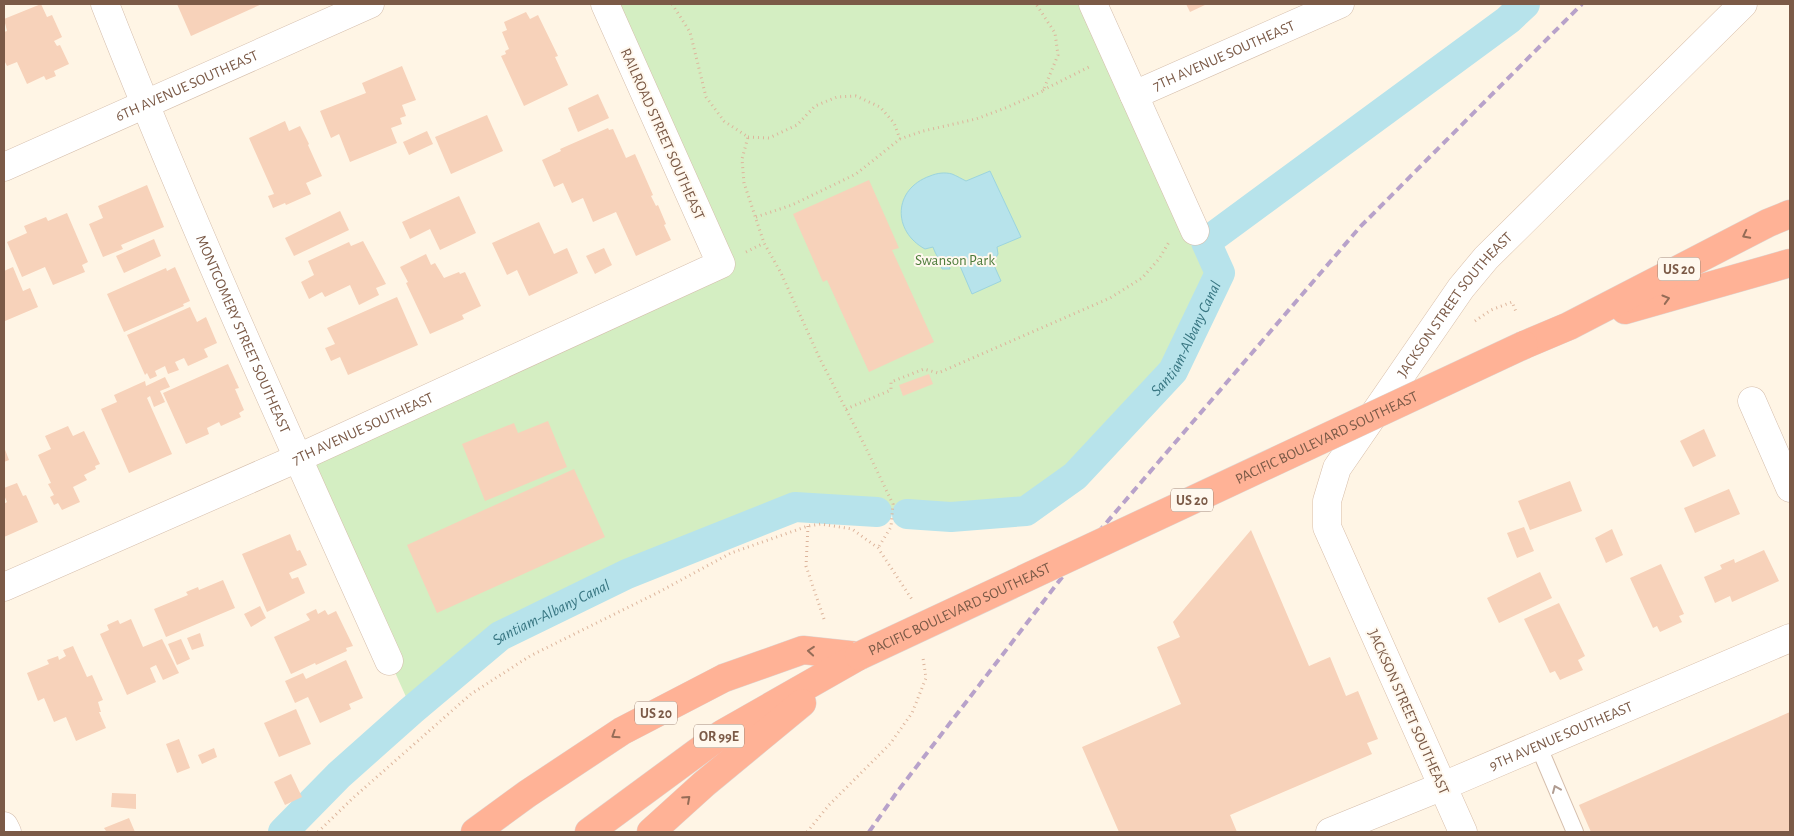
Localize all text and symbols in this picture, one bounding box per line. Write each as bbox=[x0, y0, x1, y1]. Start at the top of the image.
street label: 7TH AVENUE SOUTHEAST bbox=[1151, 18, 1298, 94]
street label: RAILROAD STREET SOUTHEAST bbox=[618, 46, 708, 223]
street label: 6TH AVENUE SOUTHEAST bbox=[113, 48, 261, 124]
street label: JACKSON STREET SOUTHEAST bbox=[1395, 229, 1516, 380]
one-way arrow bbox=[1743, 229, 1752, 239]
street label: MONTGOMERY STREET SOUTHEAST bbox=[193, 233, 293, 436]
park label: Swanson Park bbox=[915, 253, 995, 268]
road number: US 20 bbox=[1658, 258, 1700, 280]
water label: Santiam-Albany Canal bbox=[1148, 278, 1224, 399]
one-way arrow bbox=[1662, 294, 1670, 304]
street label: PACIFIC BOULEVARD SOUTHEAST bbox=[1233, 389, 1421, 487]
street label: 7TH AVENUE SOUTHEAST bbox=[290, 390, 436, 468]
road number: US 20 bbox=[1171, 488, 1213, 512]
street label: PACIFIC BOULEVARD SOUTHEAST bbox=[866, 560, 1054, 658]
water label: Santiam-Albany Canal bbox=[489, 577, 613, 648]
street label: JACKSON STREET SOUTHEAST bbox=[1365, 627, 1452, 798]
one-way arrow bbox=[807, 646, 815, 657]
street label: 9TH AVENUE SOUTHEAST bbox=[1487, 699, 1635, 773]
road number: US 20 bbox=[635, 701, 677, 724]
road number: OR 99E bbox=[694, 724, 744, 748]
one-way arrow bbox=[611, 729, 620, 739]
one-way arrow bbox=[1552, 785, 1563, 794]
one-way arrow bbox=[681, 796, 690, 805]

